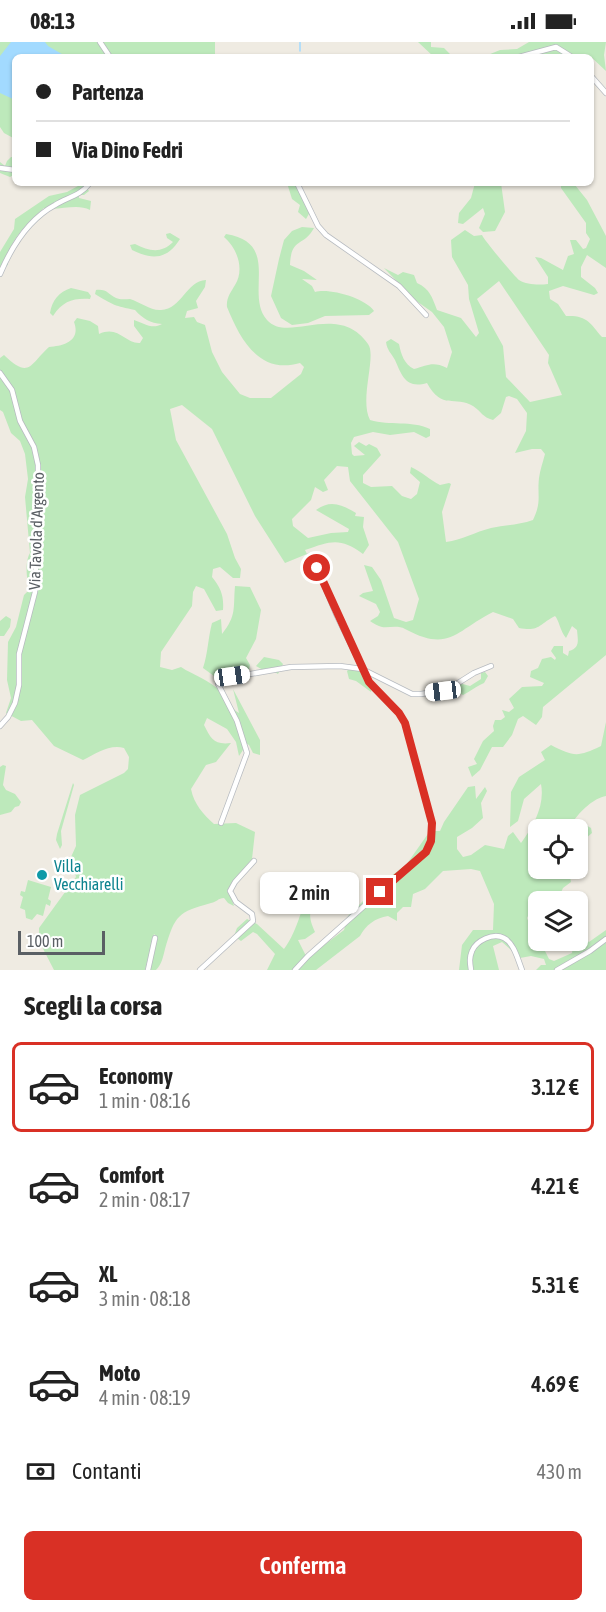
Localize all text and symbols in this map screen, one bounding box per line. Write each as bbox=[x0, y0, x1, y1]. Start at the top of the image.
text: 08:13 bbox=[30, 8, 75, 34]
text: Partenza bbox=[72, 79, 144, 105]
text: Via Dino Fedri bbox=[72, 137, 183, 163]
street label: Via Tavola d'Argento bbox=[25, 472, 48, 590]
route start bbox=[303, 554, 330, 581]
car bbox=[213, 665, 251, 687]
car bbox=[424, 680, 462, 702]
map controls bbox=[528, 819, 588, 951]
button: locate bbox=[528, 819, 588, 879]
place label: Villa Vecchiarelli bbox=[54, 857, 123, 893]
marker: Villa Vecchiarelli bbox=[35, 868, 49, 882]
callout: 2 min bbox=[260, 871, 359, 913]
route end bbox=[366, 878, 393, 905]
text: 2 min bbox=[289, 881, 330, 904]
button: layers bbox=[528, 891, 588, 951]
scale bar bbox=[18, 928, 105, 956]
text: 100 m bbox=[27, 932, 63, 950]
text: Scegli la corsa bbox=[24, 990, 162, 1021]
icon: car bbox=[27, 1060, 81, 1114]
text: Economy bbox=[99, 1063, 173, 1089]
text: 3.12 € bbox=[531, 1074, 579, 1100]
text: 1 min · 08:16 bbox=[99, 1089, 191, 1112]
icon: car bbox=[27, 1159, 81, 1213]
text: Comfort bbox=[99, 1162, 164, 1188]
text: 4.21 € bbox=[531, 1173, 579, 1199]
text: 2 min · 08:17 bbox=[99, 1188, 191, 1211]
icon: car bbox=[27, 1258, 81, 1312]
text: XL bbox=[99, 1261, 117, 1287]
text: 5.31 € bbox=[531, 1272, 579, 1298]
text: 3 min · 08:18 bbox=[99, 1287, 191, 1310]
icon: car bbox=[27, 1357, 81, 1411]
text: Moto bbox=[99, 1360, 141, 1386]
text: 4.69 € bbox=[531, 1371, 579, 1397]
text: 4 min · 08:19 bbox=[99, 1386, 191, 1409]
icon: cash bbox=[24, 1455, 57, 1488]
text: Contanti bbox=[72, 1458, 142, 1484]
text: 430 m bbox=[537, 1460, 582, 1483]
button: Conferma bbox=[24, 1531, 582, 1600]

